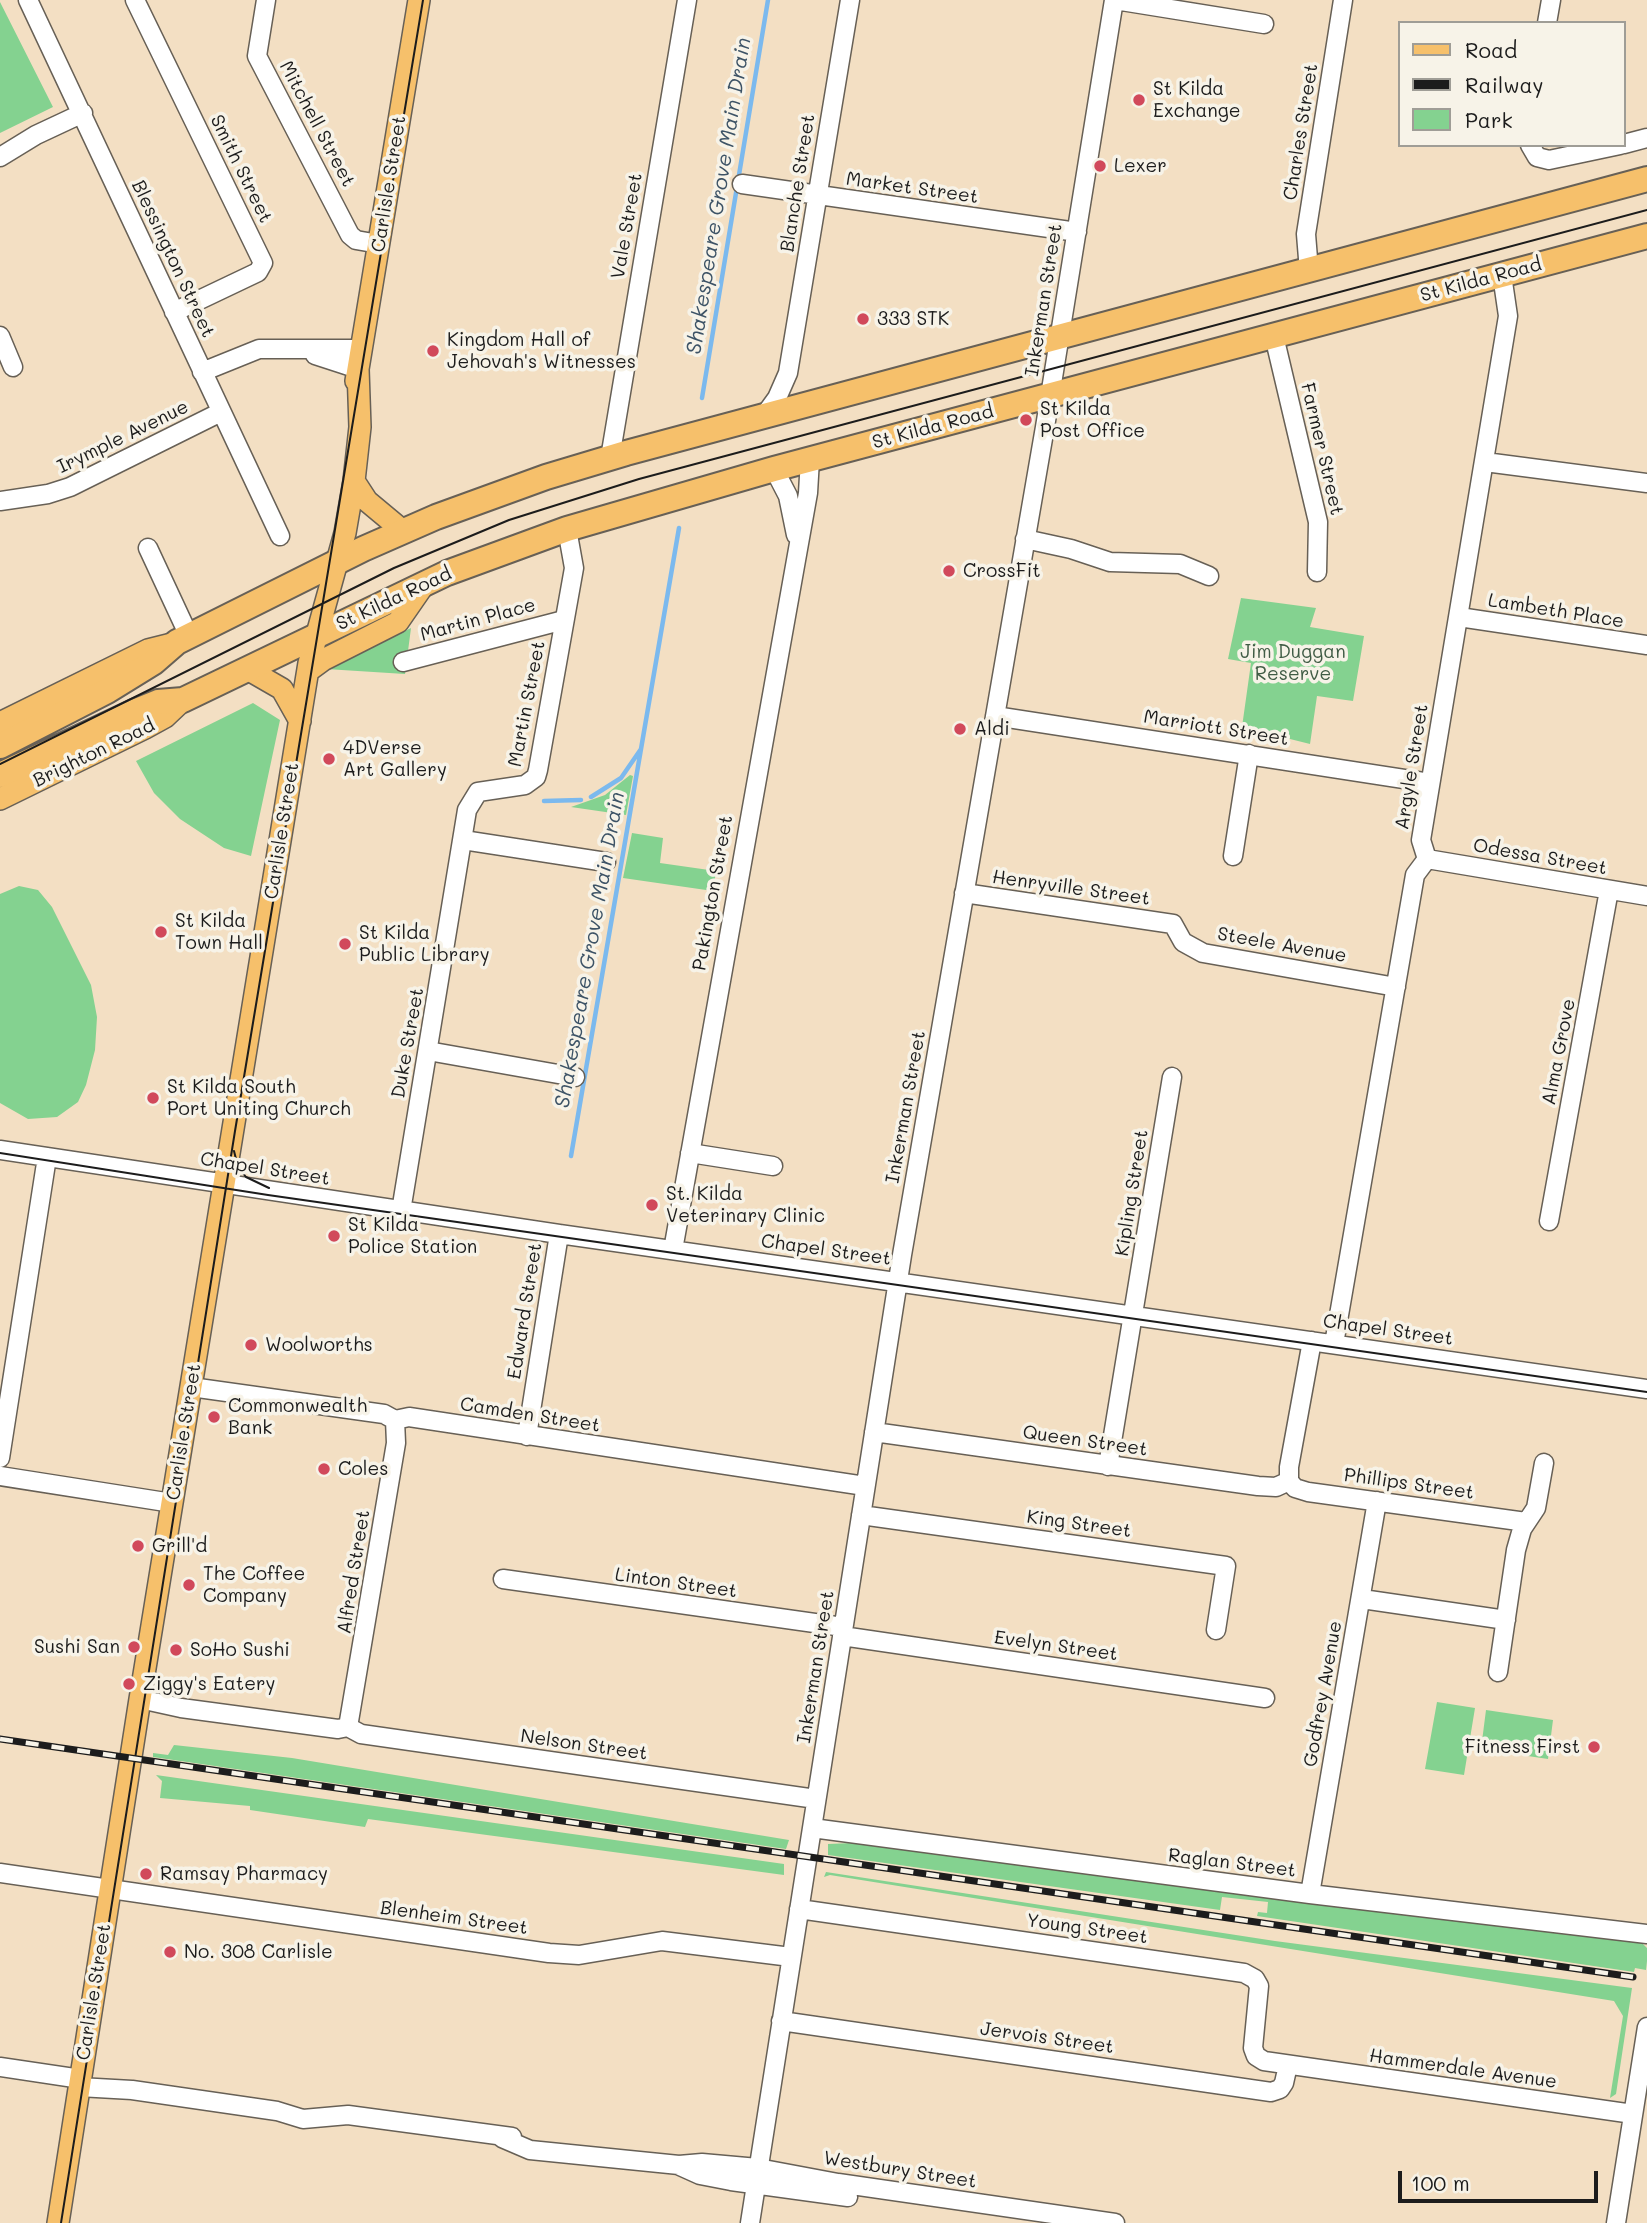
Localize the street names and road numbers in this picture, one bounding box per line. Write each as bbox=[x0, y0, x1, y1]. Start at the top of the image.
street label: Mitchell Street bbox=[274, 57, 360, 191]
street label: Charles Street bbox=[1279, 62, 1323, 202]
street label: Smith Street bbox=[205, 111, 277, 227]
street label: Blanche Street bbox=[776, 113, 820, 253]
street label: Carlisle Street bbox=[367, 114, 411, 254]
street label: Market Street bbox=[844, 167, 980, 209]
street label: Vale Street bbox=[606, 171, 648, 281]
street label: Blessington Street bbox=[127, 177, 219, 341]
street label: Inkerman Street bbox=[1021, 222, 1067, 378]
street label: St Kilda Road bbox=[1418, 253, 1544, 307]
street label: Farmer Street bbox=[1296, 381, 1348, 517]
street label: Irymple Avenue bbox=[54, 395, 192, 479]
street label: St Kilda Road bbox=[870, 400, 996, 454]
street label: St Kilda Road bbox=[333, 562, 455, 636]
street label: Lambeth Place bbox=[1486, 589, 1626, 633]
street label: Martin Place bbox=[418, 594, 538, 646]
street label: Martin Street bbox=[504, 639, 550, 769]
street label: Argyle Street bbox=[1391, 703, 1433, 831]
street label: Marriott Street bbox=[1142, 705, 1290, 751]
street label: Brighton Road bbox=[29, 714, 159, 792]
street label: Carlisle Street bbox=[260, 761, 304, 901]
street label: Pakington Street bbox=[688, 813, 738, 973]
street label: Odessa Street bbox=[1471, 834, 1609, 880]
street label: Henryville Street bbox=[991, 866, 1151, 910]
street label: Steele Avenue bbox=[1216, 922, 1348, 968]
street label: Duke Street bbox=[387, 986, 429, 1100]
street label: Alma Grove bbox=[1538, 997, 1580, 1107]
street label: Inkerman Street bbox=[881, 1029, 931, 1185]
street label: Kipling Street bbox=[1111, 1128, 1153, 1258]
street label: Chapel Street bbox=[199, 1147, 331, 1191]
street label: Chapel Street bbox=[760, 1230, 892, 1270]
street label: Edward Street bbox=[503, 1241, 547, 1381]
street label: Chapel Street bbox=[1322, 1310, 1454, 1350]
street label: Carlisle Street bbox=[162, 1362, 206, 1502]
street label: Camden Street bbox=[458, 1393, 602, 1437]
street label: Queen Street bbox=[1021, 1421, 1149, 1461]
street label: Phillips Street bbox=[1343, 1464, 1475, 1504]
street label: King Street bbox=[1025, 1505, 1133, 1543]
street label: Alfred Street bbox=[333, 1508, 375, 1636]
street label: Linton Street bbox=[613, 1563, 739, 1603]
street label: Inkerman Street bbox=[793, 1589, 839, 1745]
street label: Godfrey Avenue bbox=[1299, 1619, 1347, 1769]
street label: Evelyn Street bbox=[993, 1626, 1119, 1666]
street label: Nelson Street bbox=[519, 1725, 649, 1765]
street label: Raglan Street bbox=[1167, 1844, 1297, 1882]
street label: Blenheim Street bbox=[379, 1896, 529, 1940]
street label: Young Street bbox=[1025, 1909, 1149, 1949]
street label: Carlisle Street bbox=[72, 1922, 116, 2062]
street label: Jervois Street bbox=[979, 2017, 1115, 2059]
street label: Hammerdale Avenue bbox=[1368, 2045, 1558, 2093]
street label: Westbury Street bbox=[822, 2147, 978, 2193]

